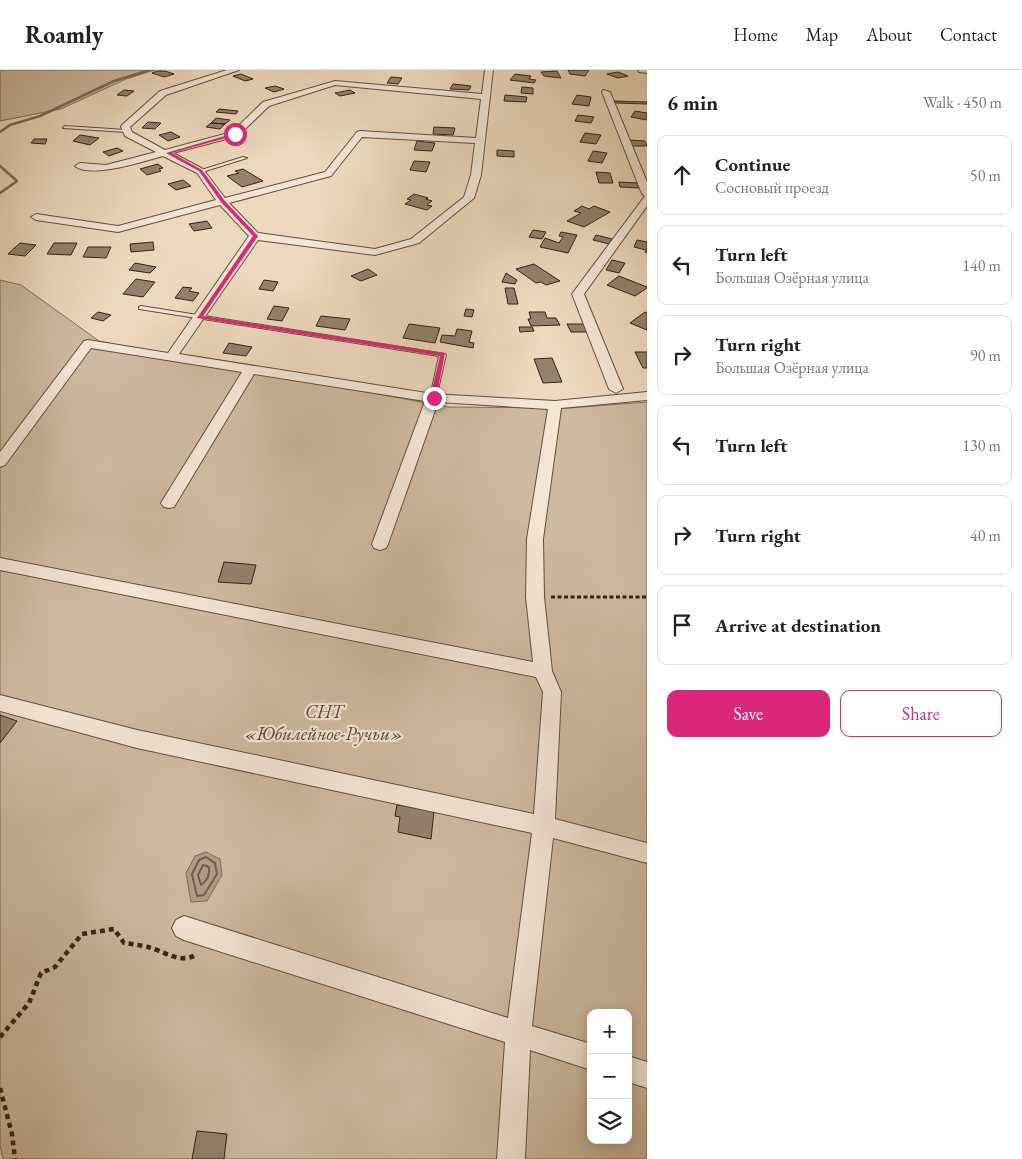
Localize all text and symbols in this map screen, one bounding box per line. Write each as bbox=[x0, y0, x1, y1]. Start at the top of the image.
text: Roamly bbox=[25, 19, 103, 50]
text: Home bbox=[733, 23, 778, 46]
text: Map bbox=[806, 23, 838, 46]
text: About bbox=[866, 23, 912, 46]
text: Contact bbox=[940, 23, 997, 46]
text: 6 min bbox=[667, 89, 718, 116]
text: Walk · 450 m bbox=[923, 92, 1002, 113]
route start bbox=[224, 123, 247, 146]
text: Continue bbox=[715, 152, 790, 177]
icon: ahead bbox=[668, 161, 696, 189]
text: 50 m bbox=[970, 165, 1001, 186]
text: Сосновый проезд bbox=[715, 177, 829, 198]
text: Turn left bbox=[715, 242, 787, 267]
icon: left bbox=[668, 251, 696, 279]
text: 140 m bbox=[962, 255, 1001, 276]
text: Большая Озёрная улица bbox=[715, 267, 869, 288]
text: Turn right bbox=[715, 332, 801, 357]
icon: right bbox=[668, 341, 696, 369]
text: 90 m bbox=[970, 345, 1001, 366]
text: Большая Озёрная улица bbox=[715, 357, 869, 378]
route end bbox=[423, 387, 446, 410]
icon: left bbox=[668, 431, 696, 459]
text: Turn left bbox=[715, 433, 787, 458]
text: 130 m bbox=[962, 435, 1001, 456]
icon: right bbox=[668, 521, 696, 549]
text: Turn right bbox=[715, 523, 801, 548]
text: 40 m bbox=[970, 525, 1001, 546]
icon: arrive bbox=[668, 611, 696, 639]
text: Arrive at destination bbox=[715, 613, 881, 638]
button: Save bbox=[667, 690, 830, 737]
button: Share bbox=[840, 690, 1002, 737]
park label: СНТ «Юбилейное-Ручьи» bbox=[245, 699, 403, 746]
map controls bbox=[587, 1009, 632, 1144]
button: + bbox=[587, 1009, 632, 1054]
button: − bbox=[587, 1054, 632, 1099]
button: layers bbox=[587, 1099, 632, 1144]

